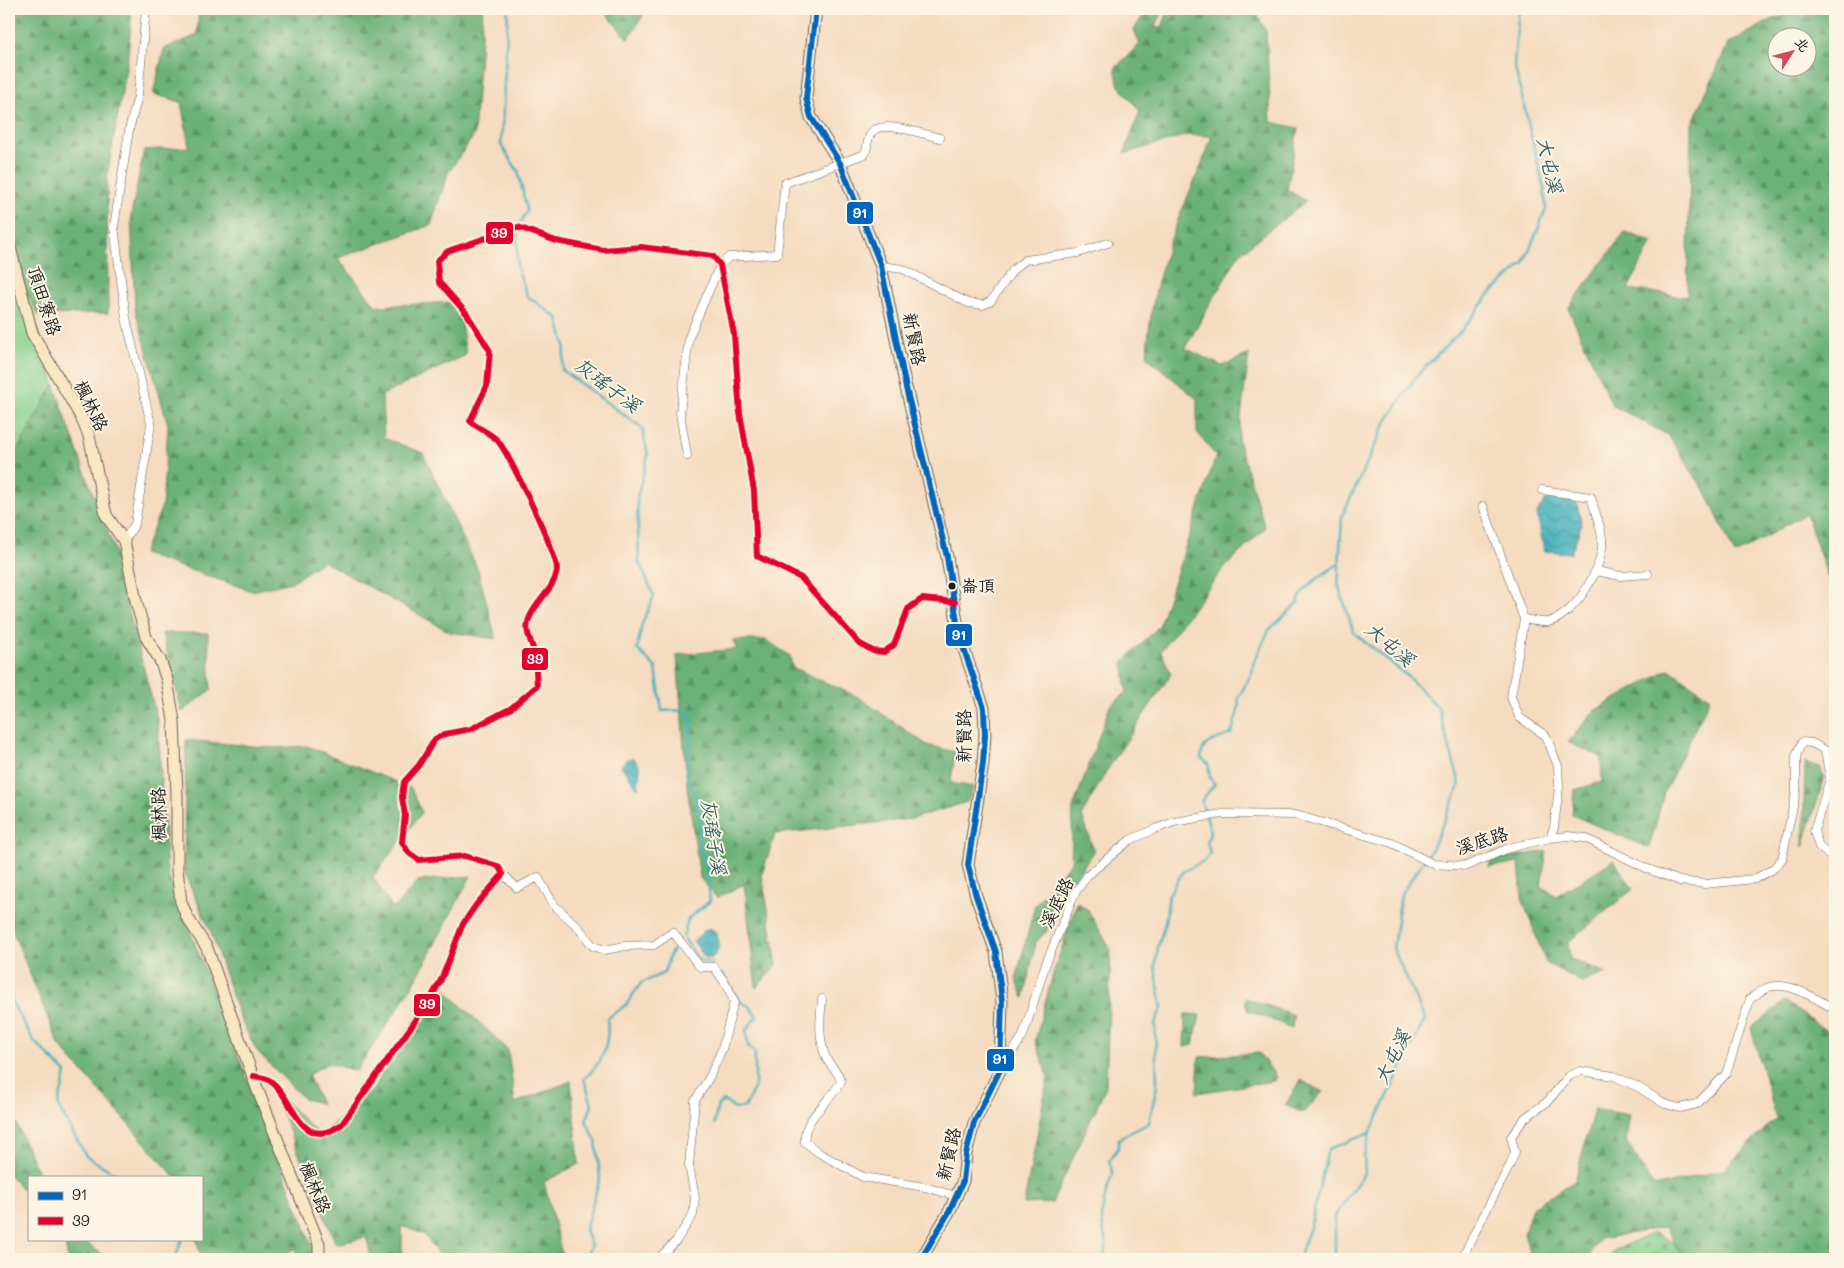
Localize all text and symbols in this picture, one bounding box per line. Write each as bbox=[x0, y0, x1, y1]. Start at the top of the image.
north arrow bbox=[1766, 28, 1816, 78]
text: 北 bbox=[1791, 33, 1815, 55]
water label: 大屯溪 bbox=[1532, 134, 1569, 196]
line badge: 91 bbox=[846, 201, 874, 225]
text: 91 bbox=[853, 203, 867, 222]
line badge: 39 bbox=[485, 221, 514, 245]
text: 39 bbox=[491, 223, 508, 242]
street label: 頂田寮路 bbox=[22, 263, 67, 339]
street label: 新賢路 bbox=[898, 310, 932, 368]
water label: 灰瑤子溪 bbox=[570, 352, 647, 418]
street label: 楓林路 bbox=[69, 376, 115, 435]
place label: 崙頂 bbox=[961, 574, 995, 596]
marker: 崙頂 bbox=[947, 581, 957, 591]
water label: 大屯溪 bbox=[1360, 616, 1421, 672]
line badge: 91 bbox=[945, 623, 973, 647]
text: 91 bbox=[952, 625, 966, 644]
line badge: 39 bbox=[521, 647, 549, 671]
text: 39 bbox=[527, 649, 544, 668]
street label: 新賢路 bbox=[951, 709, 975, 763]
street label: 楓林路 bbox=[146, 787, 170, 841]
water label: 灰瑤子溪 bbox=[696, 797, 733, 877]
street label: 溪底路 bbox=[1452, 821, 1511, 859]
street label: 溪底路 bbox=[1033, 873, 1079, 932]
line badge: 39 bbox=[413, 993, 441, 1017]
text: 39 bbox=[419, 994, 436, 1013]
water label: 大屯溪 bbox=[1368, 1025, 1416, 1088]
line badge: 91 bbox=[986, 1048, 1015, 1072]
text: 91 bbox=[993, 1049, 1007, 1068]
street label: 新賢路 bbox=[930, 1125, 966, 1183]
street label: 楓林路 bbox=[295, 1158, 337, 1217]
legend bbox=[28, 1176, 202, 1240]
text: 91 bbox=[72, 1184, 88, 1204]
text: 39 bbox=[72, 1210, 90, 1230]

